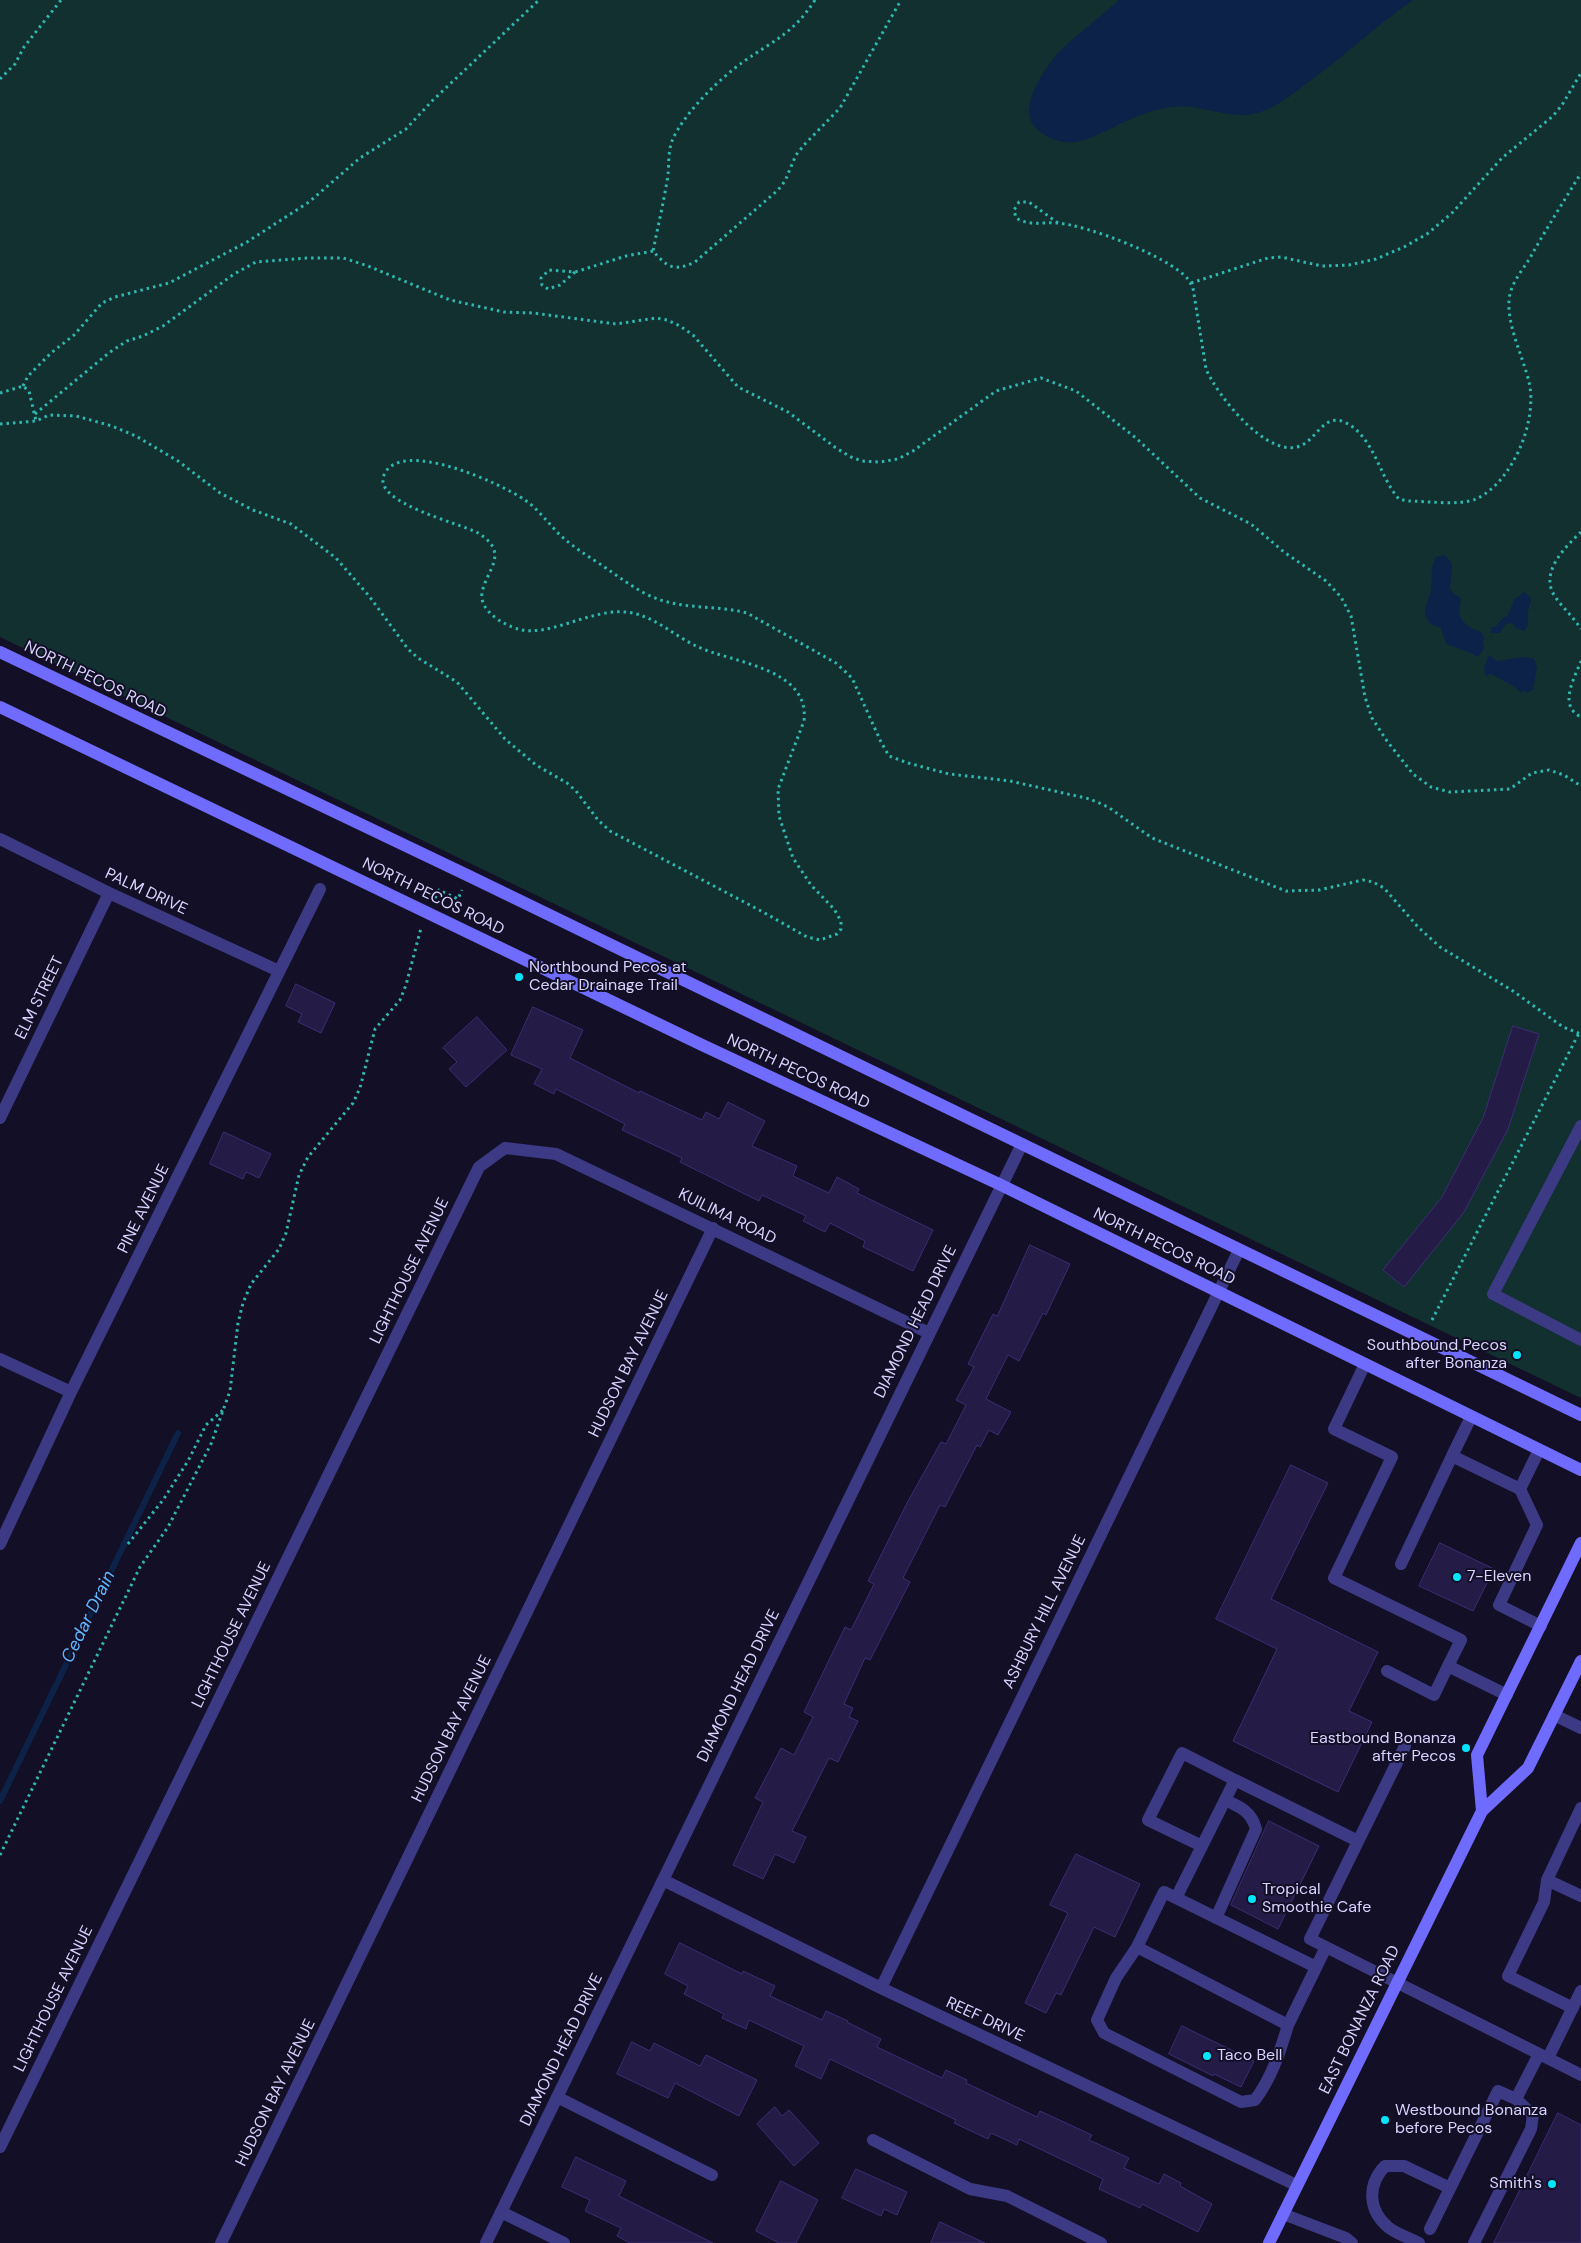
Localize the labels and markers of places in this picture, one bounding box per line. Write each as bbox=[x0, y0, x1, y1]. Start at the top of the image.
place label: Northbound Pecos at Cedar Drainage Trail bbox=[529, 958, 687, 996]
marker: Northbound Pecos at Cedar Drainage Trail bbox=[513, 971, 525, 983]
place label: Southbound Pecos after Bonanza bbox=[1367, 1336, 1507, 1374]
marker: Southbound Pecos after Bonanza bbox=[1511, 1349, 1523, 1361]
place label: 7-Eleven bbox=[1467, 1567, 1531, 1587]
marker: 7-Eleven bbox=[1451, 1571, 1463, 1583]
place label: Eastbound Bonanza after Pecos bbox=[1310, 1729, 1456, 1767]
marker: Eastbound Bonanza after Pecos bbox=[1460, 1742, 1472, 1754]
place label: Tropical Smoothie Cafe bbox=[1262, 1880, 1371, 1918]
marker: Tropical Smoothie Cafe bbox=[1246, 1893, 1258, 1905]
place label: Taco Bell bbox=[1217, 2046, 1282, 2066]
marker: Taco Bell bbox=[1201, 2050, 1213, 2062]
place label: Westbound Bonanza before Pecos bbox=[1395, 2101, 1547, 2139]
marker: Westbound Bonanza before Pecos bbox=[1379, 2114, 1391, 2126]
place label: Smith's bbox=[1489, 2174, 1542, 2194]
marker: Smith's bbox=[1546, 2178, 1558, 2190]

